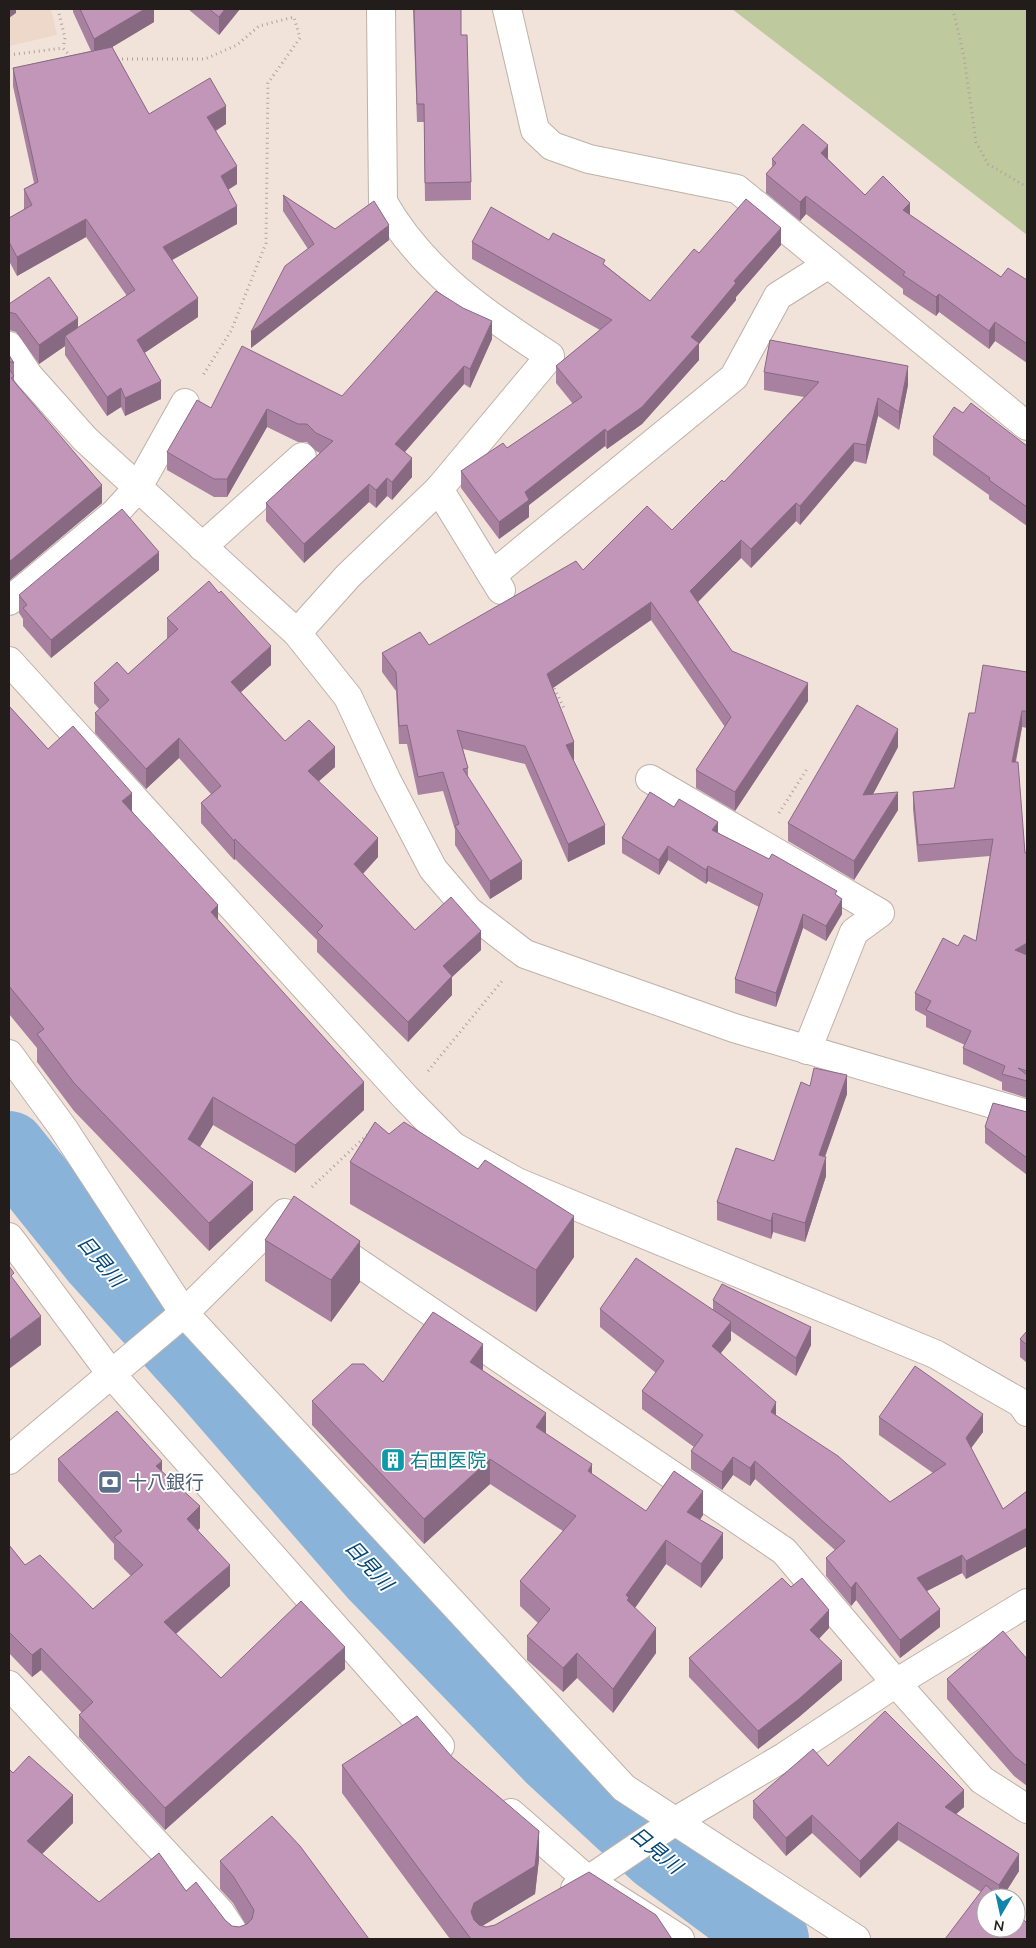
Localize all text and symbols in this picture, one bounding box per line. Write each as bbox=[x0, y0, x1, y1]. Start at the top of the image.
water label: 日見川 bbox=[73, 1230, 132, 1293]
building icon: 右田医院 bbox=[380, 1447, 406, 1473]
place label: 右田医院 bbox=[410, 1448, 486, 1472]
bank icon: 十八銀行 bbox=[97, 1469, 123, 1495]
place label: 十八銀行 bbox=[128, 1470, 204, 1494]
water label: 日見川 bbox=[340, 1534, 400, 1597]
water label: 日見川 bbox=[625, 1821, 689, 1880]
north arrow bbox=[976, 1888, 1026, 1938]
text: N bbox=[992, 1916, 1006, 1936]

